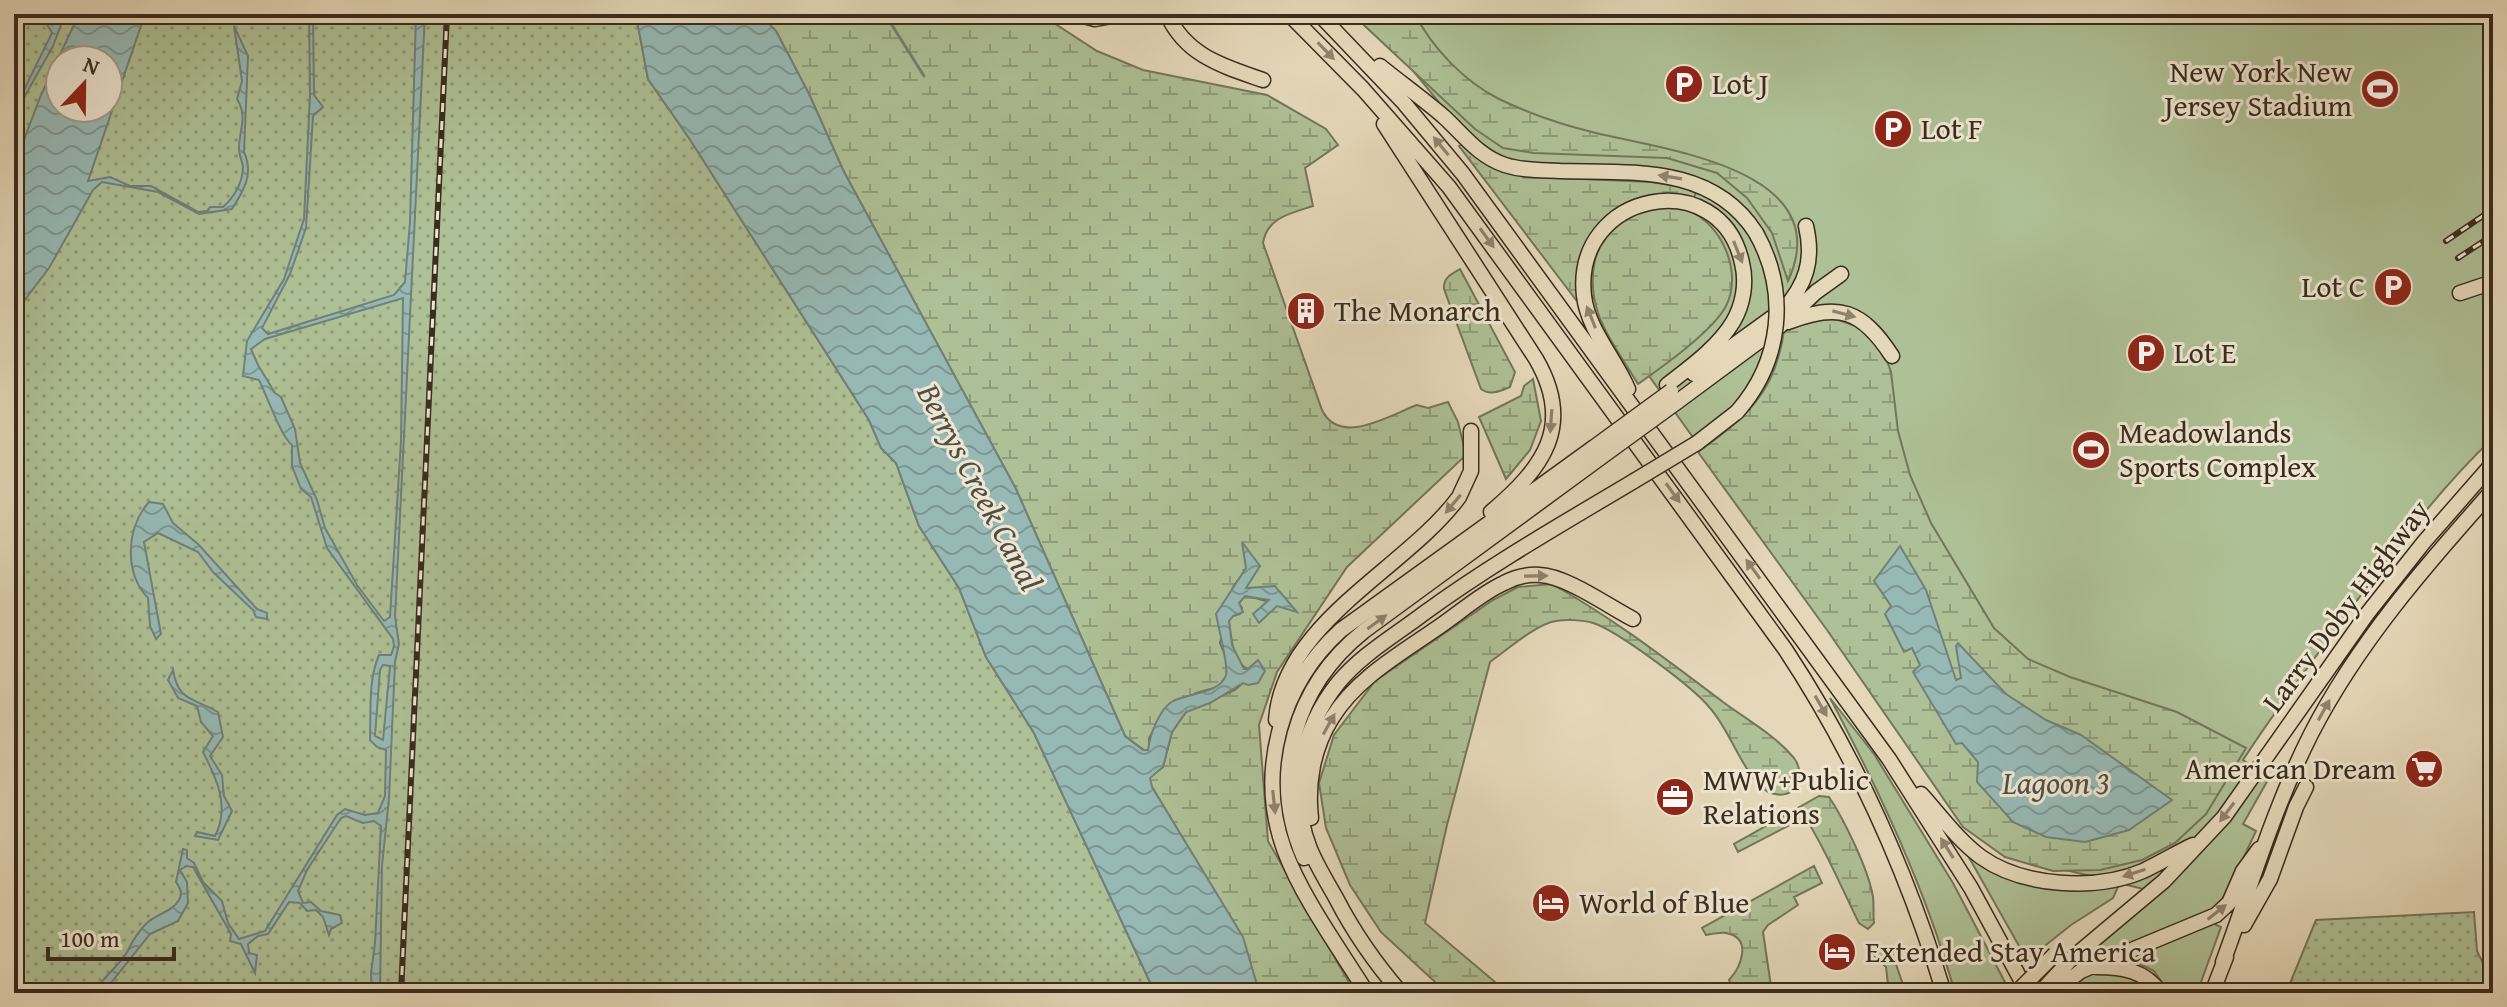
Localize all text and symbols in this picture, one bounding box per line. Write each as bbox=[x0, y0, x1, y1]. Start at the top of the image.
one-way arrow bbox=[1317, 41, 1335, 60]
north arrow bbox=[44, 44, 124, 124]
text: N bbox=[79, 48, 105, 83]
place label: New York New Jersey Stadium bbox=[2160, 49, 2353, 127]
place label: Lot J bbox=[1712, 61, 1769, 105]
parking icon: Lot J bbox=[1663, 63, 1705, 105]
sports icon: New York New Jersey Stadium bbox=[2359, 68, 2401, 110]
place label: Lot F bbox=[1921, 106, 1983, 150]
parking icon: Lot F bbox=[1872, 108, 1914, 150]
one-way arrow bbox=[1433, 137, 1450, 157]
one-way arrow bbox=[1657, 170, 1682, 183]
one-way arrow bbox=[1478, 227, 1494, 248]
one-way arrow bbox=[1731, 240, 1744, 264]
place label: Lot C bbox=[2302, 264, 2365, 308]
parking icon: Lot C bbox=[2372, 266, 2414, 308]
place label: The Monarch bbox=[1334, 288, 1501, 332]
building icon: The Monarch bbox=[1285, 290, 1327, 332]
one-way arrow bbox=[1584, 305, 1597, 329]
one-way arrow bbox=[1832, 308, 1856, 321]
place label: Lot E bbox=[2174, 330, 2236, 374]
parking icon: Lot E bbox=[2125, 332, 2167, 374]
water label: Berrys Creek Canal bbox=[906, 374, 1055, 599]
one-way arrow bbox=[1544, 409, 1557, 434]
place label: Meadowlands Sports Complex bbox=[2119, 410, 2317, 488]
sports icon: Meadowlands Sports Complex bbox=[2070, 429, 2112, 471]
one-way arrow bbox=[1665, 482, 1681, 503]
street label: Larry Doby Highway bbox=[2251, 490, 2440, 721]
one-way arrow bbox=[1445, 494, 1462, 514]
one-way arrow bbox=[1745, 559, 1761, 579]
one-way arrow bbox=[1523, 570, 1549, 582]
one-way arrow bbox=[1367, 614, 1387, 630]
one-way arrow bbox=[1814, 695, 1828, 717]
one-way arrow bbox=[2317, 699, 2331, 721]
one-way arrow bbox=[1322, 713, 1336, 735]
place label: American Dream bbox=[2185, 746, 2396, 790]
supermarket icon: American Dream bbox=[2403, 748, 2445, 790]
place label: MWW+Public Relations bbox=[1703, 757, 1869, 835]
water label: Lagoon 3 bbox=[2001, 759, 2110, 806]
office icon: MWW+Public Relations bbox=[1654, 776, 1696, 818]
one-way arrow bbox=[1268, 790, 1281, 815]
one-way arrow bbox=[2220, 802, 2236, 822]
one-way arrow bbox=[1940, 837, 1954, 859]
one-way arrow bbox=[2121, 867, 2145, 880]
place label: World of Blue bbox=[1579, 880, 1749, 924]
hotel icon: World of Blue bbox=[1530, 882, 1572, 924]
one-way arrow bbox=[2207, 904, 2227, 920]
scale bar bbox=[48, 911, 174, 961]
text: 100 m bbox=[60, 921, 120, 956]
place label: Extended Stay America bbox=[1865, 929, 2156, 973]
hotel icon: Extended Stay America bbox=[1816, 931, 1858, 973]

